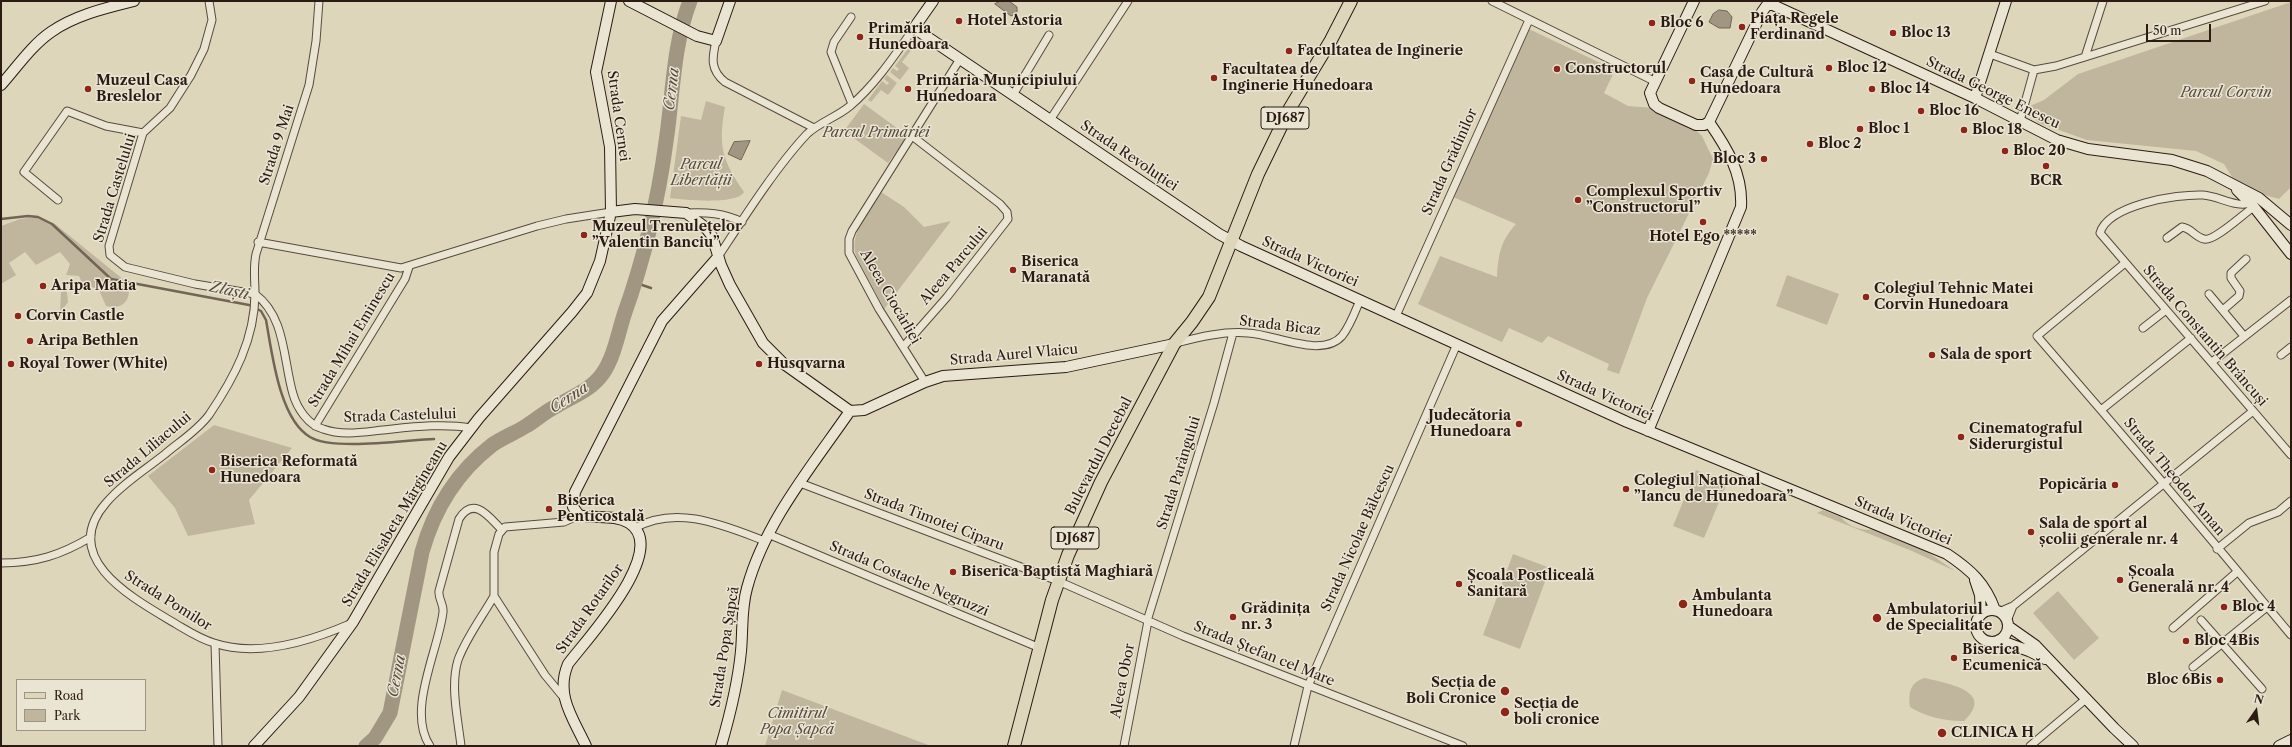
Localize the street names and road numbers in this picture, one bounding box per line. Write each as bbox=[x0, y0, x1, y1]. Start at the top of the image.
street label: Strada George Enescu bbox=[1923, 53, 2063, 133]
street label: Strada Cernei bbox=[603, 69, 633, 163]
street label: Strada 9 Mai bbox=[256, 103, 298, 187]
street label: Strada Grădinilor bbox=[1419, 106, 1481, 218]
road number: DJ687 bbox=[1261, 107, 1309, 129]
street label: Strada Revoluției bbox=[1077, 117, 1181, 195]
street label: Strada Castelului bbox=[90, 132, 140, 244]
street label: Aleea Parcului bbox=[917, 224, 991, 308]
street label: Strada Victoriei bbox=[1259, 233, 1361, 291]
street label: Aleea Ciocârliei bbox=[856, 247, 924, 347]
street label: Strada Constantin Brâncuși bbox=[2139, 262, 2271, 410]
street label: Strada Mihai Eminescu bbox=[305, 270, 399, 410]
street label: Strada Bicaz bbox=[1238, 313, 1322, 339]
street label: Strada Aurel Vlaicu bbox=[949, 341, 1079, 369]
street label: Strada Victoriei bbox=[1554, 367, 1656, 425]
street label: Bulevardul Decebal bbox=[1062, 394, 1136, 518]
street label: Strada Castelului bbox=[343, 406, 457, 426]
street label: Strada Liliacului bbox=[101, 409, 195, 491]
street label: Strada Parângului bbox=[1154, 414, 1204, 532]
street label: Strada Theodor Aman bbox=[2120, 415, 2228, 539]
street label: Strada Elisabeta Mărgineanu bbox=[339, 438, 451, 610]
street label: Strada Nicolae Bălcescu bbox=[1318, 462, 1398, 614]
street label: Strada Timotei Ciparu bbox=[862, 486, 1006, 554]
street label: Strada Victoriei bbox=[1852, 493, 1954, 549]
road number: DJ687 bbox=[1051, 527, 1099, 549]
street label: Strada Costache Negruzzi bbox=[827, 538, 991, 620]
street label: Strada Rotarilor bbox=[553, 561, 627, 657]
street label: Strada Pomilor bbox=[121, 567, 215, 635]
street label: Strada Popa Șapcă bbox=[707, 585, 743, 709]
street label: Strada Ștefan cel Mare bbox=[1191, 618, 1337, 690]
street label: Aleea Obor bbox=[1108, 642, 1138, 720]

